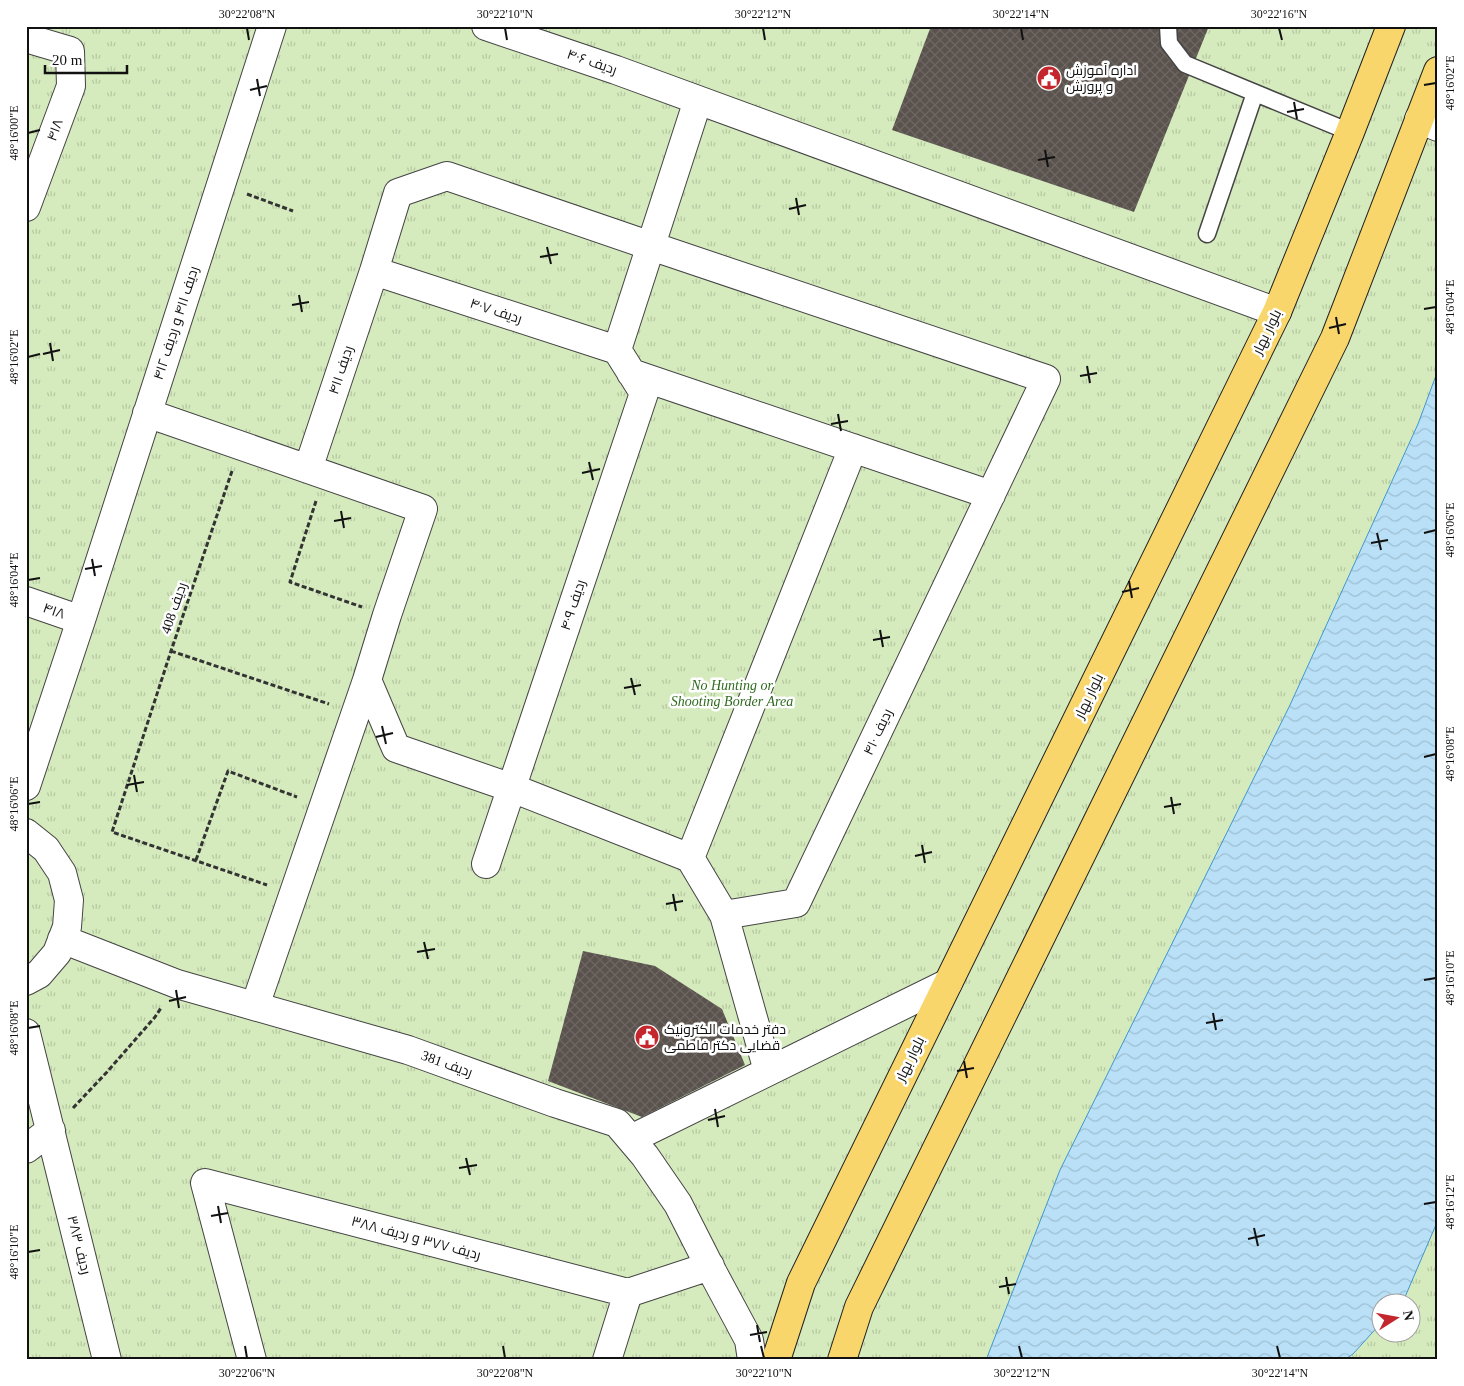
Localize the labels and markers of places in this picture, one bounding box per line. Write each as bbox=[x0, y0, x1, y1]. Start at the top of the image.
place label: اداره آموزش و پرورش bbox=[1066, 63, 1137, 96]
public building icon: اداره آموزش و پرورش bbox=[1036, 65, 1062, 91]
place label: دفتر خدمات الکترونیک قضایی دکتر فاطمی bbox=[664, 1022, 786, 1053]
public building icon: دفتر خدمات الکترونیک قضایی دکتر فاطمی bbox=[634, 1024, 660, 1050]

